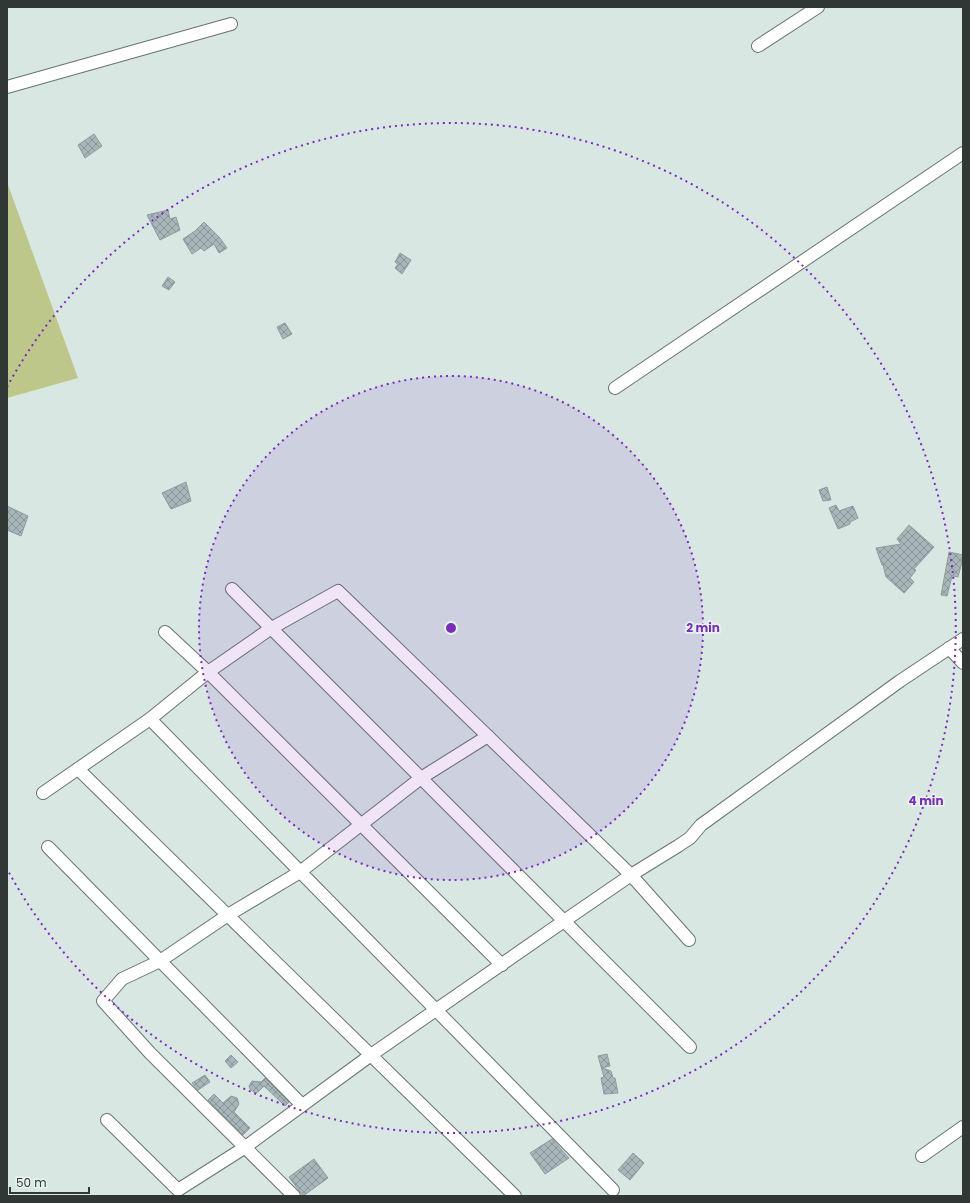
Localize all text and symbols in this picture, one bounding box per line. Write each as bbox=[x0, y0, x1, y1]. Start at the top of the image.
text: 2 min bbox=[686, 619, 720, 636]
centre of rings bbox=[444, 621, 458, 635]
text: 4 min bbox=[908, 792, 944, 809]
scale bar bbox=[10, 1169, 89, 1195]
text: 50 m bbox=[16, 1174, 47, 1191]

